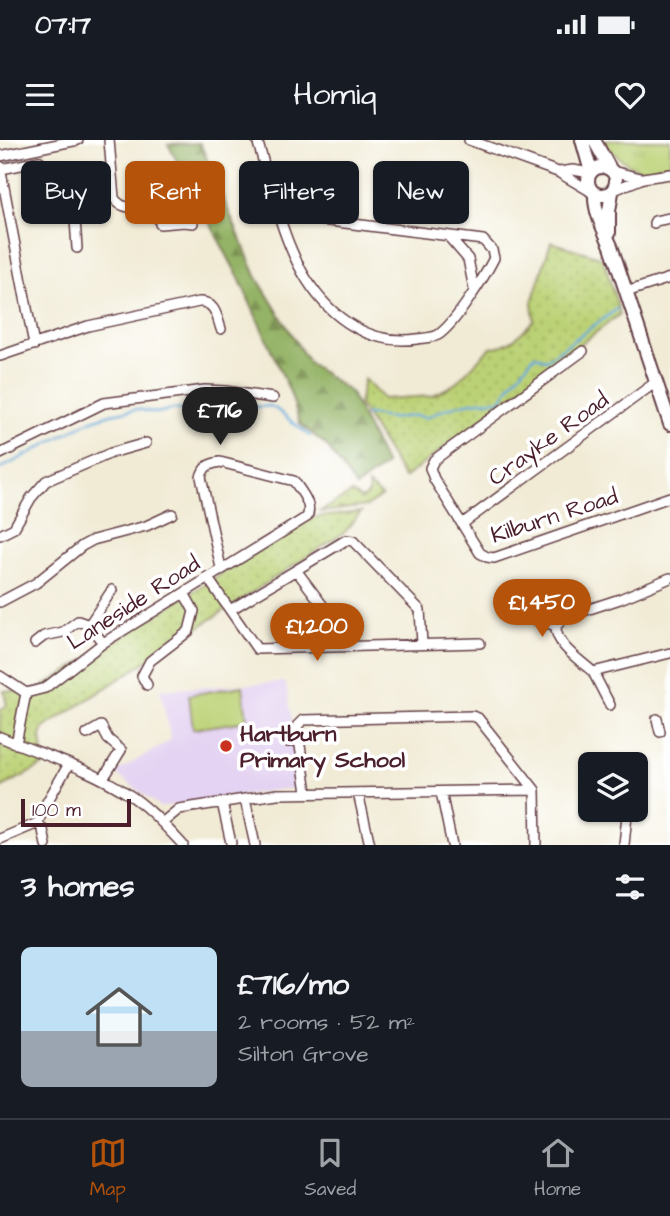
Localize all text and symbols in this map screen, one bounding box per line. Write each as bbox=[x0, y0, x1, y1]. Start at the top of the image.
text: 07:17 bbox=[35, 7, 91, 43]
text: Homiq bbox=[293, 72, 377, 117]
icon: menu bbox=[21, 76, 59, 114]
icon: heart bbox=[611, 76, 649, 114]
chip: Buy bbox=[21, 161, 111, 224]
chip: Rent bbox=[125, 161, 225, 224]
chip: Filters bbox=[239, 161, 359, 224]
chip: New bbox=[373, 161, 469, 224]
street label: Crayke Road bbox=[482, 384, 616, 494]
pin: £716 bbox=[179, 387, 261, 447]
text: £716 bbox=[198, 394, 242, 426]
street label: Kilburn Road bbox=[487, 480, 622, 552]
street label: Laneside Road bbox=[61, 548, 207, 658]
pin: £1,450 bbox=[485, 580, 599, 639]
text: £1,450 bbox=[509, 586, 575, 618]
pin: £1,200 bbox=[260, 603, 374, 663]
text: £1,200 bbox=[286, 610, 348, 642]
place label: Hartburn Primary School bbox=[240, 718, 406, 778]
marker: Hartburn Primary School bbox=[218, 738, 234, 754]
map controls bbox=[578, 752, 648, 822]
button: layers bbox=[578, 752, 648, 822]
scale bar bbox=[21, 796, 131, 828]
text: 100 m bbox=[32, 797, 81, 824]
text: 3 homes bbox=[21, 866, 135, 908]
icon: filters bbox=[611, 868, 649, 906]
text: £716/mo bbox=[238, 964, 349, 1006]
icon: home bbox=[77, 975, 161, 1059]
text: 2 rooms · 52 m² bbox=[238, 1006, 415, 1038]
text: Silton Grove bbox=[238, 1038, 369, 1070]
tab: Map bbox=[89, 1134, 127, 1203]
tab: Saved bbox=[304, 1134, 356, 1203]
tab: Home bbox=[534, 1134, 581, 1203]

